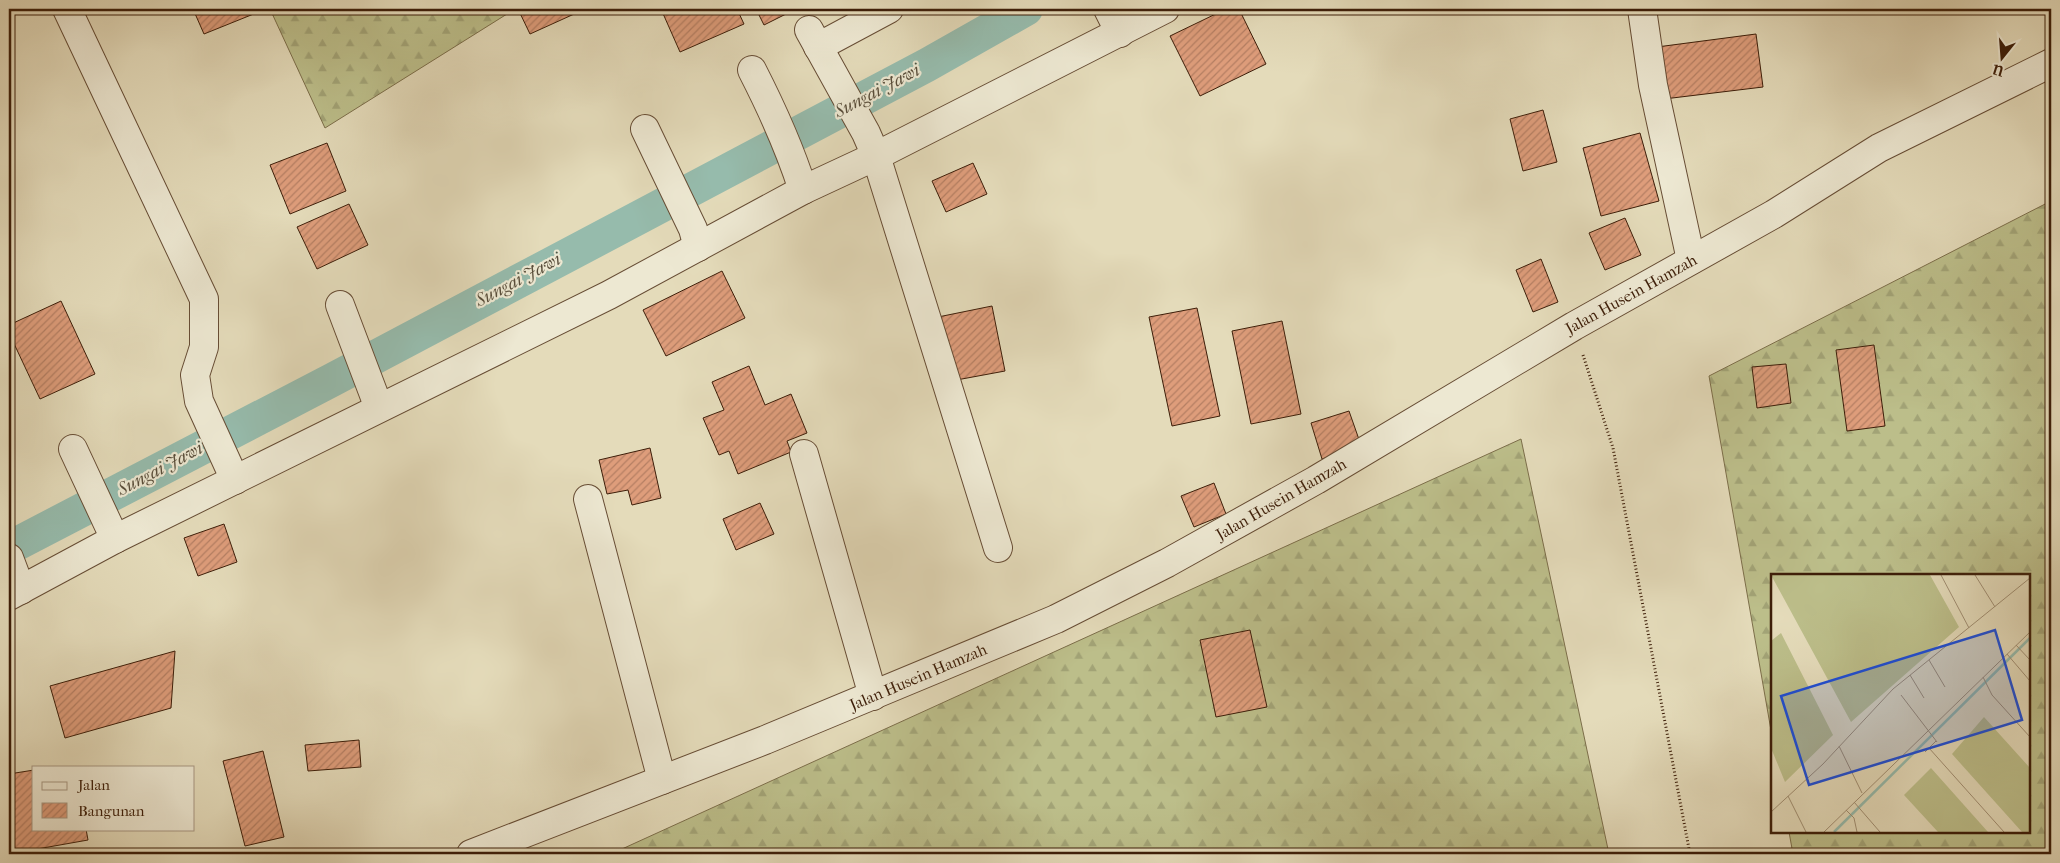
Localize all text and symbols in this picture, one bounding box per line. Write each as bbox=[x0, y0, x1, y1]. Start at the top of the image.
north arrow bbox=[1978, 32, 2028, 82]
water label: Sungai Jawi bbox=[830, 59, 925, 123]
text: U bbox=[1991, 60, 2007, 80]
water label: Sungai Jawi bbox=[471, 248, 566, 312]
street label: Jalan Husein Hamzah bbox=[1560, 250, 1700, 339]
water label: Sungai Jawi bbox=[113, 437, 208, 501]
street label: Jalan Husein Hamzah bbox=[1211, 454, 1350, 545]
inset map bbox=[1771, 574, 2030, 833]
street label: Jalan Husein Hamzah bbox=[845, 639, 989, 715]
legend bbox=[32, 766, 195, 830]
text: Jalan bbox=[77, 776, 110, 794]
text: Bangunan bbox=[78, 802, 145, 820]

